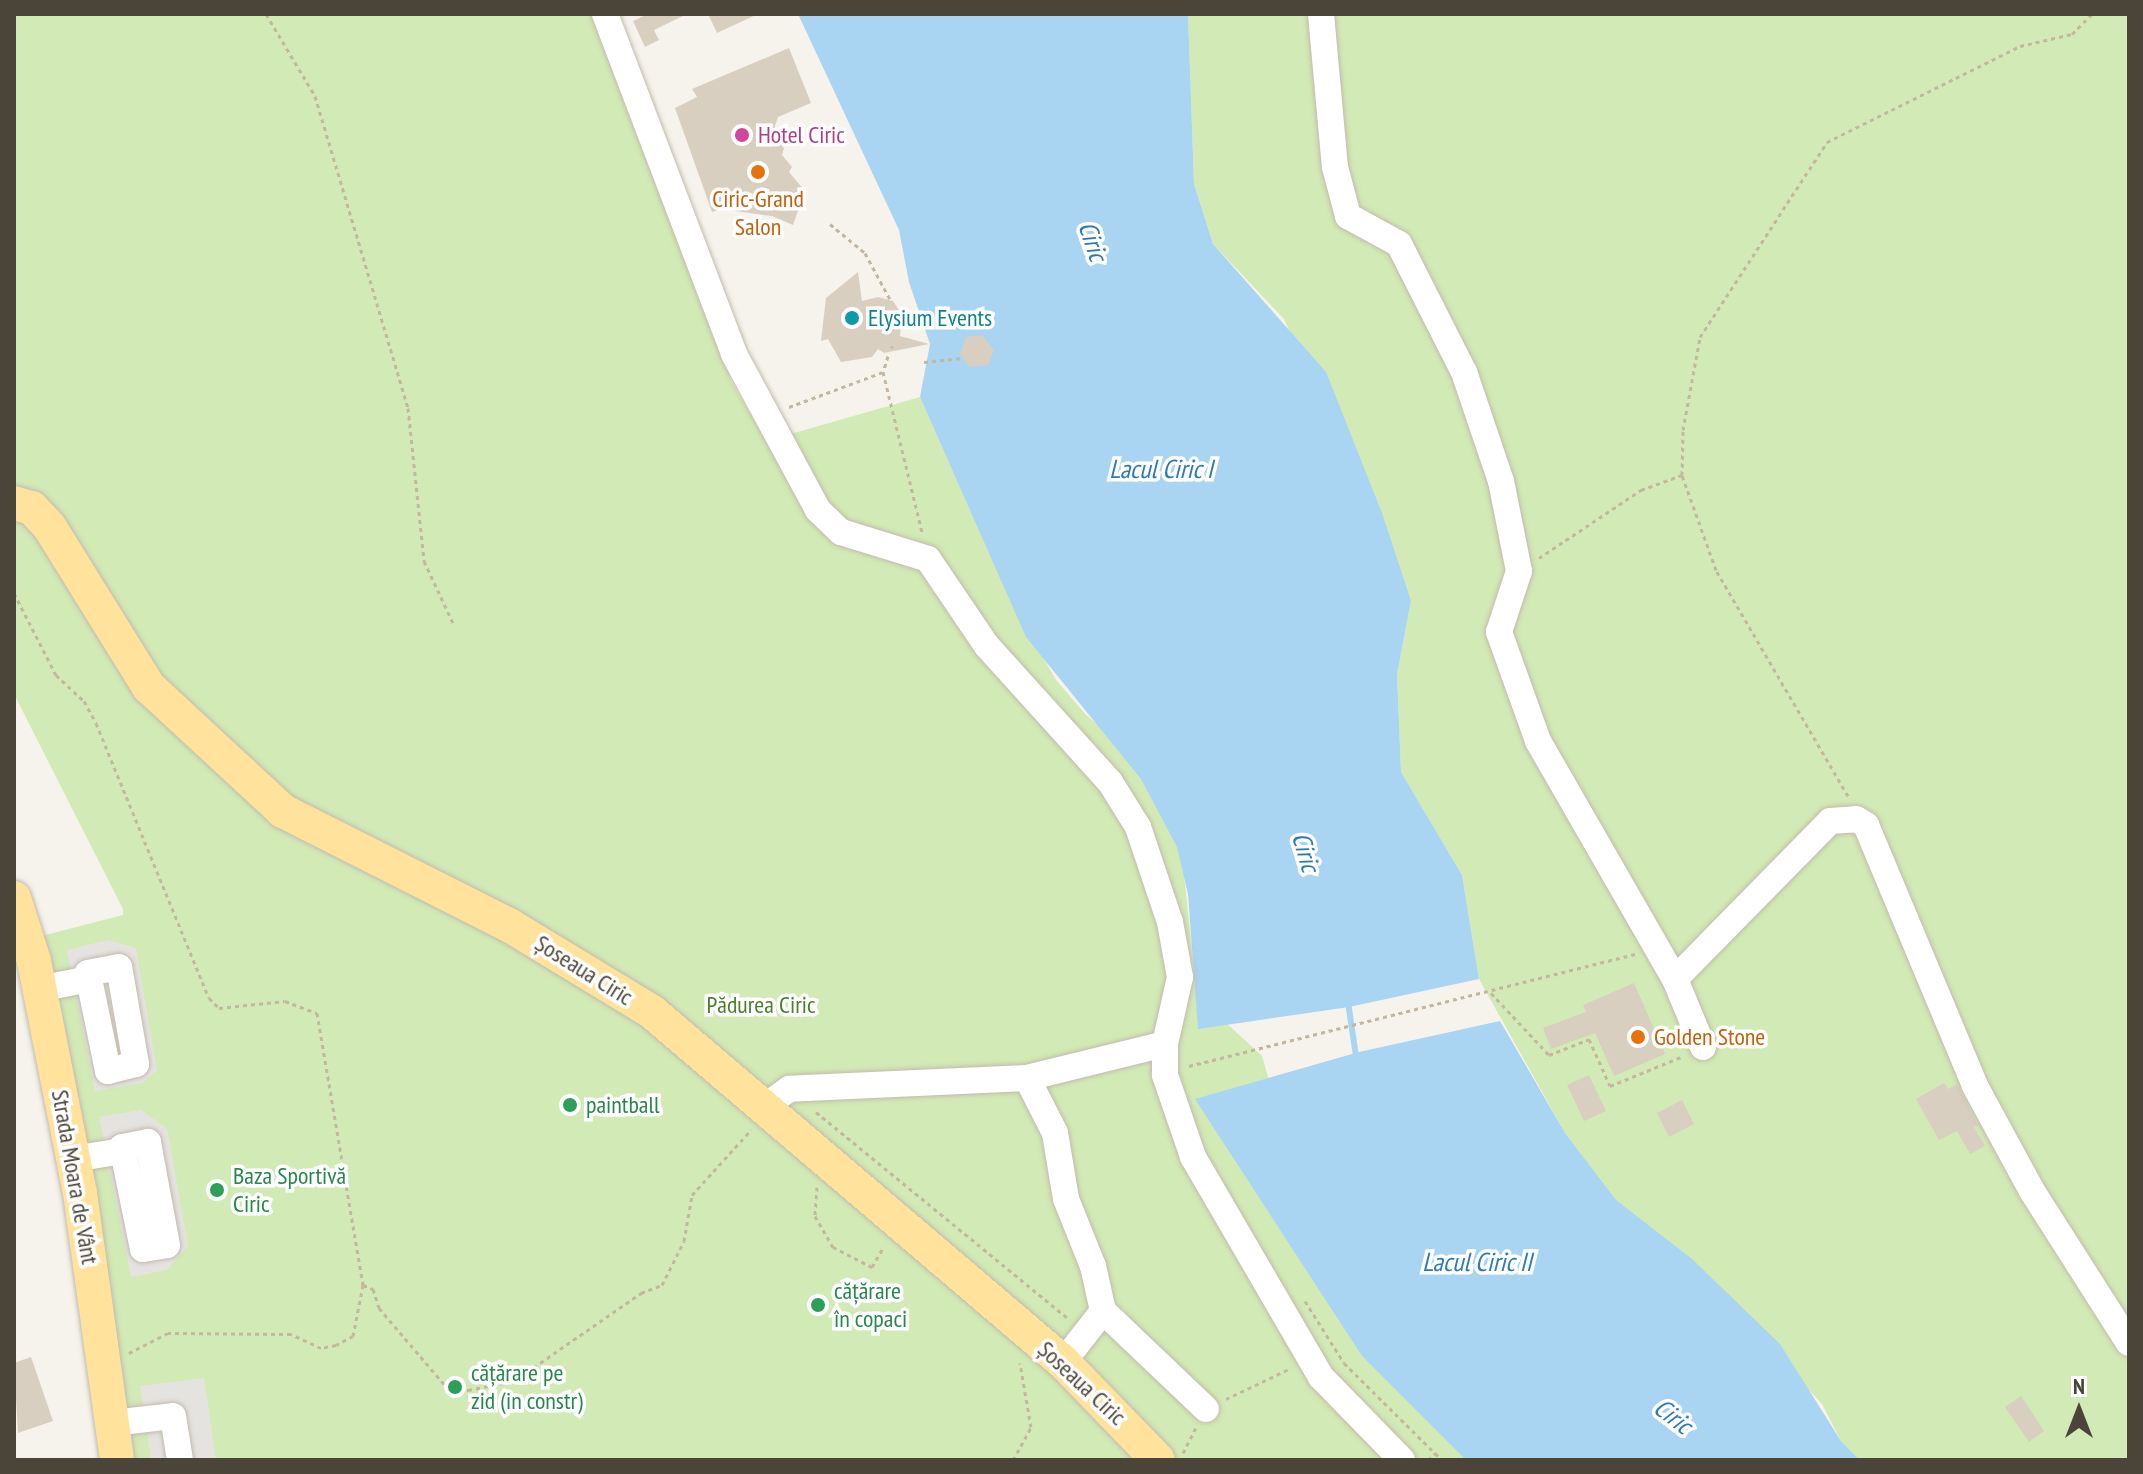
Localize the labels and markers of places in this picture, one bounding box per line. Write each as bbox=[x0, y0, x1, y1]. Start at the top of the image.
place label: Hotel Ciric bbox=[758, 121, 845, 149]
marker: Hotel Ciric bbox=[733, 126, 751, 144]
marker: Ciric-Grand Salon bbox=[749, 163, 767, 181]
place label: Ciric-Grand Salon bbox=[712, 185, 804, 241]
place label: Elysium Events bbox=[868, 304, 992, 332]
marker: Elysium Events bbox=[843, 309, 861, 327]
place label: Golden Stone bbox=[1654, 1023, 1765, 1051]
marker: Golden Stone bbox=[1629, 1028, 1647, 1046]
place label: paintball bbox=[586, 1091, 660, 1119]
marker: paintball bbox=[561, 1096, 579, 1114]
place label: Baza Sportivă Ciric bbox=[233, 1162, 346, 1218]
marker: Baza Sportivă Ciric bbox=[208, 1181, 226, 1199]
place label: cățărare în copaci bbox=[834, 1277, 907, 1333]
marker: cățărare în copaci bbox=[809, 1296, 827, 1314]
place label: cățărare pe zid (in constr) bbox=[471, 1359, 583, 1415]
marker: cățărare pe zid (in constr) bbox=[446, 1378, 464, 1396]

